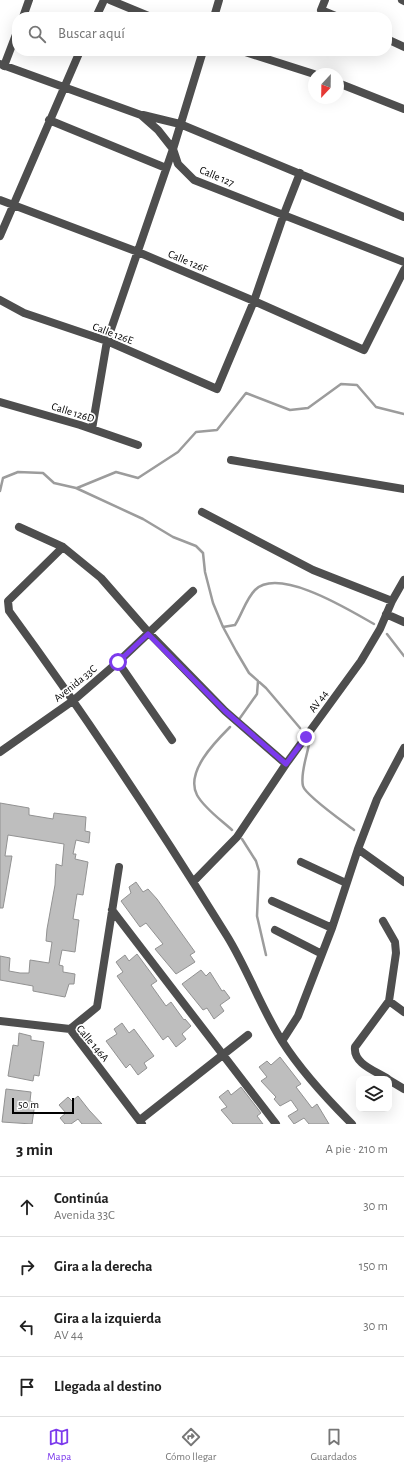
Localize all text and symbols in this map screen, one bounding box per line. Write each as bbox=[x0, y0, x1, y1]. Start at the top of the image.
search box bbox=[12, 12, 392, 56]
icon: search bbox=[26, 23, 48, 45]
text: Buscar aquí bbox=[58, 26, 125, 41]
north arrow bbox=[308, 68, 344, 104]
street label: Calle 127 bbox=[198, 164, 236, 189]
street label: Calle 126F bbox=[166, 248, 209, 275]
street label: Calle 126E bbox=[91, 321, 135, 346]
street label: Calle 126D bbox=[50, 401, 96, 424]
route start bbox=[109, 653, 127, 671]
street label: Avenida 33C bbox=[52, 663, 99, 704]
street label: AV 44 bbox=[307, 688, 330, 715]
route end bbox=[297, 728, 315, 746]
street label: Calle 146A bbox=[74, 1023, 111, 1064]
map controls bbox=[356, 1076, 392, 1112]
button: layers bbox=[356, 1076, 392, 1112]
scale bar bbox=[12, 1096, 74, 1115]
text: 50 m bbox=[18, 1099, 39, 1110]
text: 3 min bbox=[16, 1141, 53, 1158]
text: A pie · 210 m bbox=[326, 1143, 388, 1156]
text: Continúa bbox=[54, 1191, 109, 1206]
icon: ahead bbox=[16, 1196, 38, 1218]
text: 30 m bbox=[363, 1200, 388, 1213]
text: Avenida 33C bbox=[54, 1209, 115, 1222]
icon: right bbox=[16, 1256, 38, 1278]
text: Gira a la derecha bbox=[54, 1259, 153, 1274]
text: 150 m bbox=[359, 1260, 388, 1273]
text: Gira a la izquierda bbox=[54, 1311, 161, 1326]
icon: left bbox=[16, 1316, 38, 1338]
text: 30 m bbox=[363, 1320, 388, 1333]
text: AV 44 bbox=[54, 1329, 83, 1342]
icon: arrive bbox=[16, 1376, 38, 1398]
text: Llegada al destino bbox=[54, 1379, 162, 1394]
tab: Mapa bbox=[47, 1426, 71, 1463]
tab: Cómo llegar bbox=[165, 1426, 216, 1463]
tab: Guardados bbox=[310, 1426, 357, 1463]

